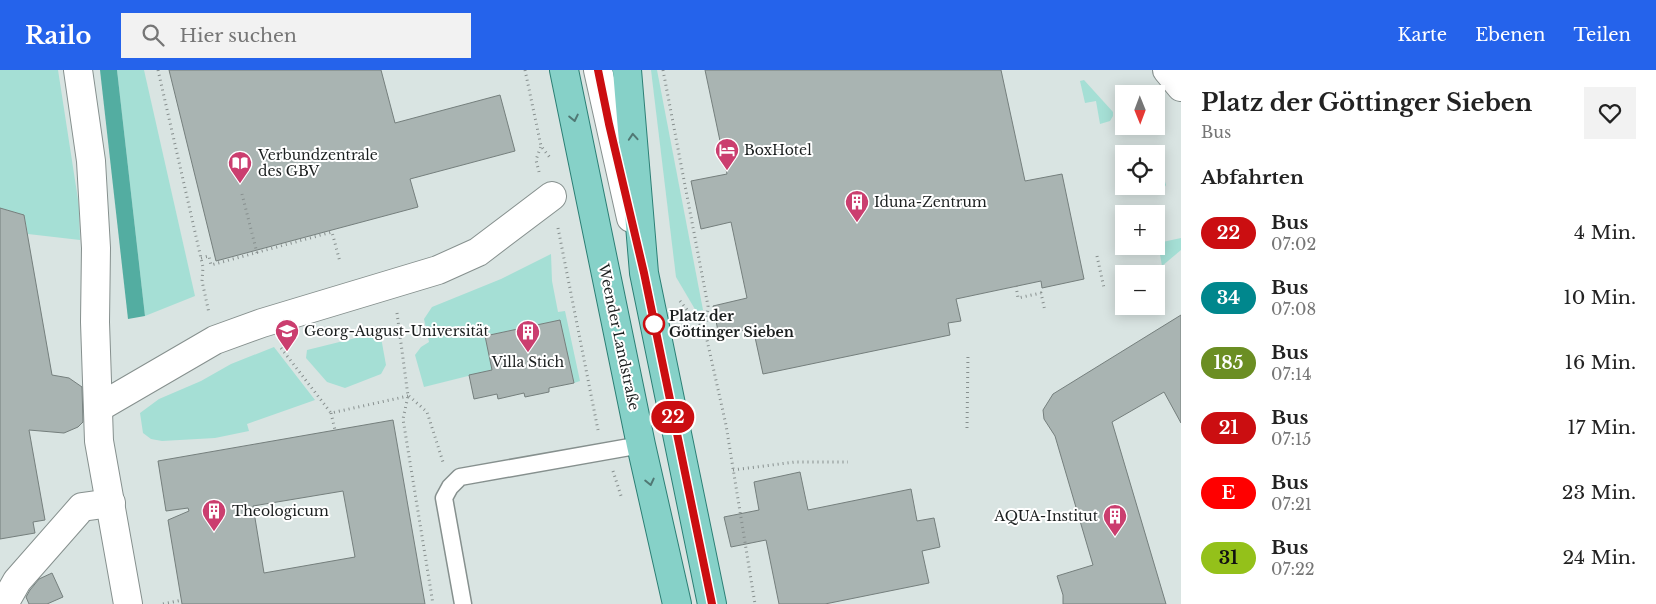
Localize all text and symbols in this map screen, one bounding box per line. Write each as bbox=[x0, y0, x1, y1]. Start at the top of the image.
search box bbox=[121, 13, 471, 58]
text: Railo bbox=[25, 21, 91, 50]
icon: search bbox=[139, 21, 167, 49]
text: Hier suchen bbox=[179, 24, 297, 47]
text: Karte bbox=[1397, 24, 1447, 46]
text: Ebenen bbox=[1475, 24, 1545, 46]
text: Teilen bbox=[1573, 24, 1631, 46]
north arrow bbox=[1115, 85, 1165, 135]
map controls bbox=[1115, 85, 1165, 315]
button: heart bbox=[1584, 87, 1636, 139]
text: Platz der Göttinger Sieben bbox=[1201, 88, 1532, 117]
one-way arrow bbox=[568, 113, 578, 122]
text: Bus bbox=[1201, 122, 1231, 142]
one-way arrow bbox=[628, 133, 639, 141]
hotel icon: BoxHotel bbox=[714, 137, 740, 171]
place label: BoxHotel bbox=[744, 141, 812, 159]
button: locate bbox=[1115, 145, 1165, 195]
place label: Verbundzentrale des GBV bbox=[257, 146, 378, 180]
library icon: Verbundzentrale des GBV bbox=[227, 150, 253, 184]
text: Abfahrten bbox=[1201, 166, 1304, 189]
building icon: Iduna-Zentrum bbox=[844, 189, 870, 223]
place label: Iduna-Zentrum bbox=[874, 193, 987, 211]
button: + bbox=[1115, 205, 1165, 255]
text: Bus bbox=[1271, 211, 1308, 234]
text: 4 Min. bbox=[1574, 221, 1636, 244]
text: 22 bbox=[1217, 222, 1240, 244]
text: 07:02 bbox=[1271, 234, 1316, 254]
street label: Weender Landstraße bbox=[594, 261, 643, 412]
button: − bbox=[1115, 265, 1165, 315]
text: Bus bbox=[1271, 276, 1308, 299]
text: 10 Min. bbox=[1563, 286, 1636, 309]
text: 34 bbox=[1217, 287, 1240, 309]
text: 07:08 bbox=[1271, 299, 1316, 319]
place label: Platz der Göttinger Sieben bbox=[669, 307, 794, 341]
marker: Platz der Göttinger Sieben bbox=[643, 313, 665, 335]
school or university icon: Georg-August-Universität bbox=[274, 318, 300, 352]
building icon: Villa Stich bbox=[515, 319, 541, 353]
place label: Georg-August-Universität bbox=[304, 322, 489, 340]
text: Bus bbox=[1271, 341, 1308, 364]
text: 16 Min. bbox=[1565, 351, 1636, 374]
text: 185 bbox=[1214, 352, 1244, 374]
place label: Villa Stich bbox=[491, 353, 565, 371]
text: 07:14 bbox=[1271, 364, 1312, 384]
line badge: 22 bbox=[650, 401, 696, 433]
text: 22 bbox=[661, 406, 685, 428]
text: Bus bbox=[1271, 406, 1308, 429]
text: 17 Min. bbox=[1567, 416, 1636, 439]
text: 21 bbox=[1219, 417, 1238, 439]
text: 07:15 bbox=[1271, 429, 1311, 449]
text: Bus bbox=[1271, 471, 1308, 494]
one-way arrow bbox=[644, 478, 654, 487]
text: 23 Min. bbox=[1562, 481, 1636, 504]
text: E bbox=[1222, 482, 1235, 504]
text: 07:21 bbox=[1271, 494, 1312, 514]
building icon: Theologicum bbox=[201, 498, 227, 532]
place label: Theologicum bbox=[232, 502, 329, 520]
building icon: AQUA-Institut bbox=[1102, 503, 1128, 537]
place label: AQUA-Institut bbox=[993, 507, 1099, 525]
text: Bus bbox=[1271, 536, 1308, 559]
text: 24 Min. bbox=[1562, 546, 1636, 569]
text: 31 bbox=[1219, 547, 1238, 569]
text: 07:22 bbox=[1271, 559, 1315, 579]

